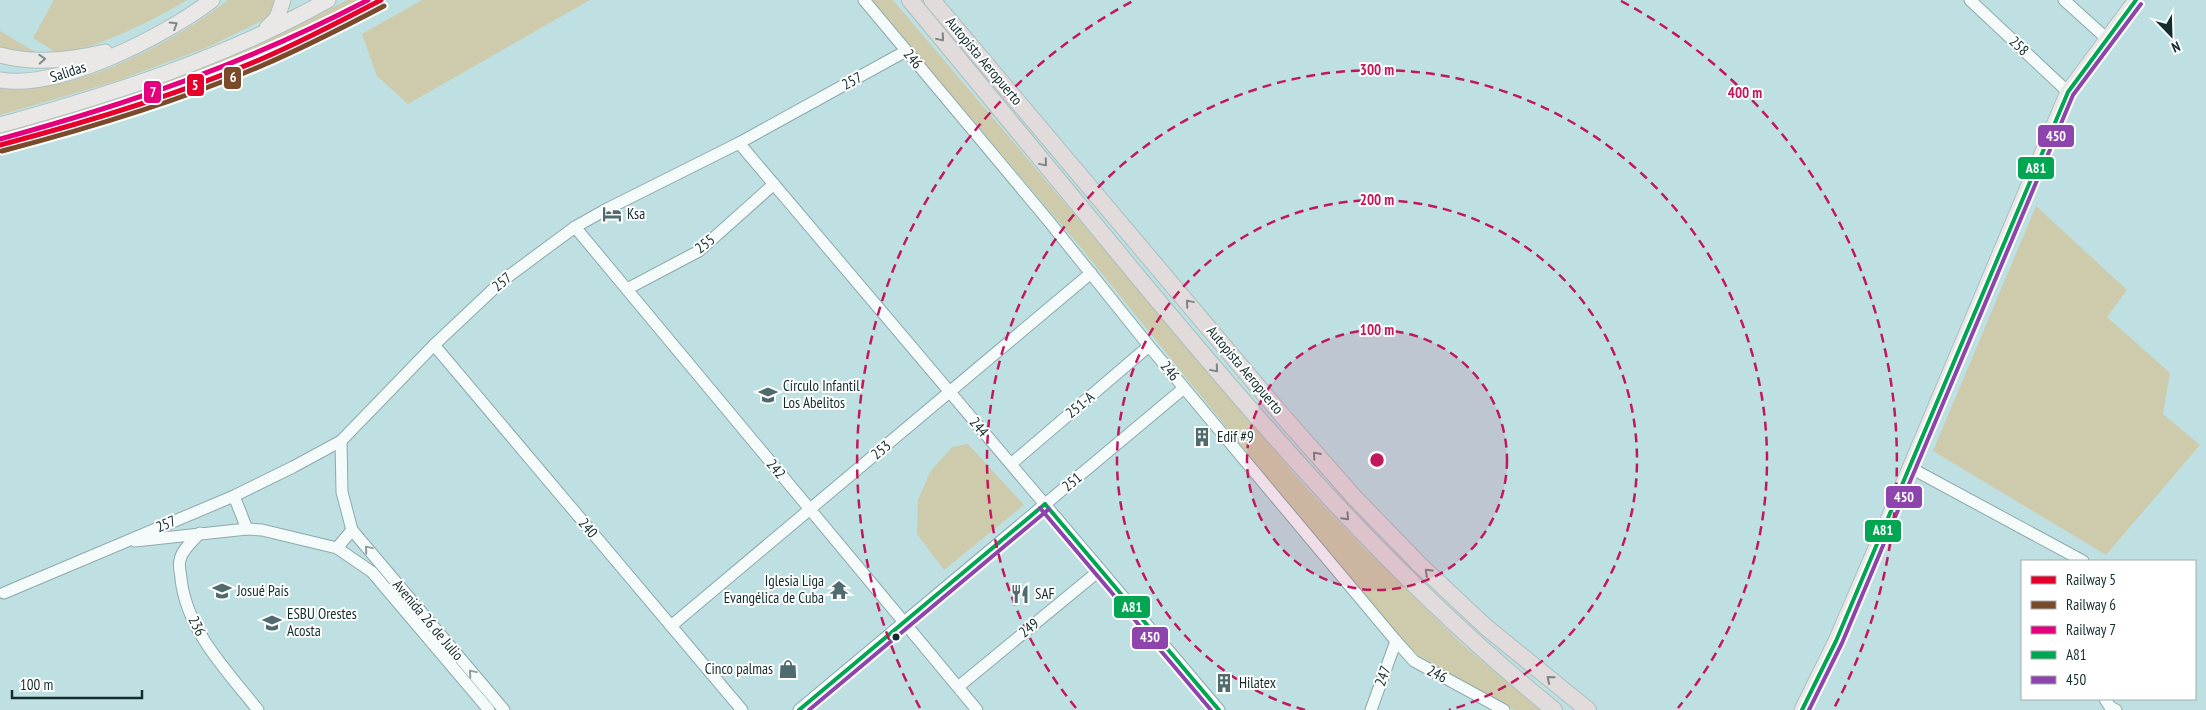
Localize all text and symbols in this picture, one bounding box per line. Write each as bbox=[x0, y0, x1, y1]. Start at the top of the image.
north arrow bbox=[2146, 10, 2196, 60]
street label: Autopista Aeropuerto bbox=[942, 13, 1027, 109]
one-way arrow bbox=[168, 22, 177, 31]
one-way arrow bbox=[935, 32, 944, 41]
street label: 258 bbox=[2005, 32, 2033, 59]
text: N bbox=[2169, 37, 2183, 57]
street label: 246 bbox=[900, 45, 927, 73]
one-way arrow bbox=[39, 54, 47, 65]
street label: Salidas bbox=[47, 57, 88, 86]
text: 300 m bbox=[1360, 60, 1394, 79]
line badge: 6 bbox=[223, 66, 242, 90]
street label: 257 bbox=[838, 67, 865, 94]
text: 6 bbox=[230, 68, 237, 86]
line badge: 5 bbox=[186, 73, 205, 97]
text: 5 bbox=[192, 76, 198, 94]
line badge: 7 bbox=[143, 80, 162, 104]
text: 7 bbox=[150, 83, 157, 101]
text: 400 m bbox=[1728, 83, 1762, 102]
line badge: 450 bbox=[2037, 124, 2075, 148]
text: 450 bbox=[2046, 127, 2066, 145]
line badge: A81 bbox=[2017, 156, 2055, 180]
one-way arrow bbox=[1039, 157, 1047, 166]
text: A81 bbox=[2025, 159, 2046, 177]
text: 200 m bbox=[1360, 190, 1394, 209]
hotel icon: Ksa bbox=[601, 203, 623, 225]
place label: Ksa bbox=[627, 204, 645, 223]
street label: 255 bbox=[691, 230, 719, 257]
street label: 257 bbox=[488, 268, 516, 295]
one-way arrow bbox=[1186, 300, 1195, 309]
text: 100 m bbox=[1360, 320, 1394, 339]
street label: Autopista Aeropuerto bbox=[1203, 322, 1288, 418]
street label: 246 bbox=[1157, 357, 1184, 385]
one-way arrow bbox=[1210, 363, 1219, 372]
place label: Círculo Infantil Los Abelitos bbox=[783, 376, 860, 412]
school or university icon: Círculo Infantil Los Abelitos bbox=[757, 384, 779, 406]
street label: 251-A bbox=[1061, 387, 1099, 422]
street label: 244 bbox=[966, 413, 993, 441]
building icon: Edif #9 bbox=[1191, 426, 1213, 448]
place label: Edif #9 bbox=[1217, 427, 1254, 446]
street label: 253 bbox=[867, 436, 895, 463]
centre of rings bbox=[1368, 451, 1386, 469]
one-way arrow bbox=[1313, 452, 1322, 461]
street label: 242 bbox=[763, 455, 790, 483]
street label: 251 bbox=[1058, 468, 1086, 495]
line badge: 450 bbox=[1885, 485, 1923, 509]
text: 450 bbox=[1894, 488, 1914, 506]
street label: 257 bbox=[153, 511, 179, 536]
one-way arrow bbox=[1340, 511, 1349, 520]
street label: 240 bbox=[575, 514, 602, 542]
line badge: A81 bbox=[1864, 519, 1902, 543]
text: A81 bbox=[1872, 521, 1893, 539]
one-way arrow bbox=[364, 545, 373, 554]
legend bbox=[2021, 560, 2196, 700]
one-way arrow bbox=[1425, 569, 1434, 578]
text: Railway 5 bbox=[2066, 570, 2116, 589]
place label: Iglesia Liga Evangélica de Cuba bbox=[724, 571, 824, 607]
street label: Avenida 26 de Julio bbox=[389, 575, 468, 664]
temple icon: Iglesia Liga Evangélica de Cuba bbox=[828, 579, 850, 601]
school or university icon: Josué País bbox=[211, 580, 233, 602]
place label: Josué País bbox=[236, 581, 289, 600]
restaurant icon: SAF bbox=[1009, 583, 1031, 605]
place label: SAF bbox=[1035, 584, 1055, 603]
line badge: A81 bbox=[1113, 595, 1151, 619]
text: Railway 6 bbox=[2066, 595, 2116, 614]
text: A81 bbox=[1121, 598, 1142, 616]
place label: ESBU Orestes Acosta bbox=[287, 604, 357, 640]
street label: 236 bbox=[184, 612, 211, 639]
school or university icon: ESBU Orestes Acosta bbox=[261, 612, 283, 634]
street label: 249 bbox=[1015, 614, 1043, 641]
text: Railway 7 bbox=[2066, 620, 2116, 639]
line badge: 450 bbox=[1131, 626, 1169, 650]
text: 450 bbox=[1140, 628, 1160, 646]
unlabelled marker bbox=[891, 632, 901, 642]
text: A81 bbox=[2066, 645, 2087, 664]
shop icon: Cinco palmas bbox=[777, 658, 799, 680]
place label: Cinco palmas bbox=[705, 659, 773, 678]
street label: 246 bbox=[1424, 660, 1451, 687]
street label: 247 bbox=[1370, 663, 1395, 689]
scale bar bbox=[12, 668, 142, 700]
one-way arrow bbox=[470, 670, 478, 679]
text: 450 bbox=[2066, 670, 2087, 689]
building icon: Hilatex bbox=[1213, 672, 1235, 694]
place label: Hilatex bbox=[1239, 673, 1276, 692]
text: 100 m bbox=[20, 675, 53, 694]
one-way arrow bbox=[1547, 676, 1556, 685]

